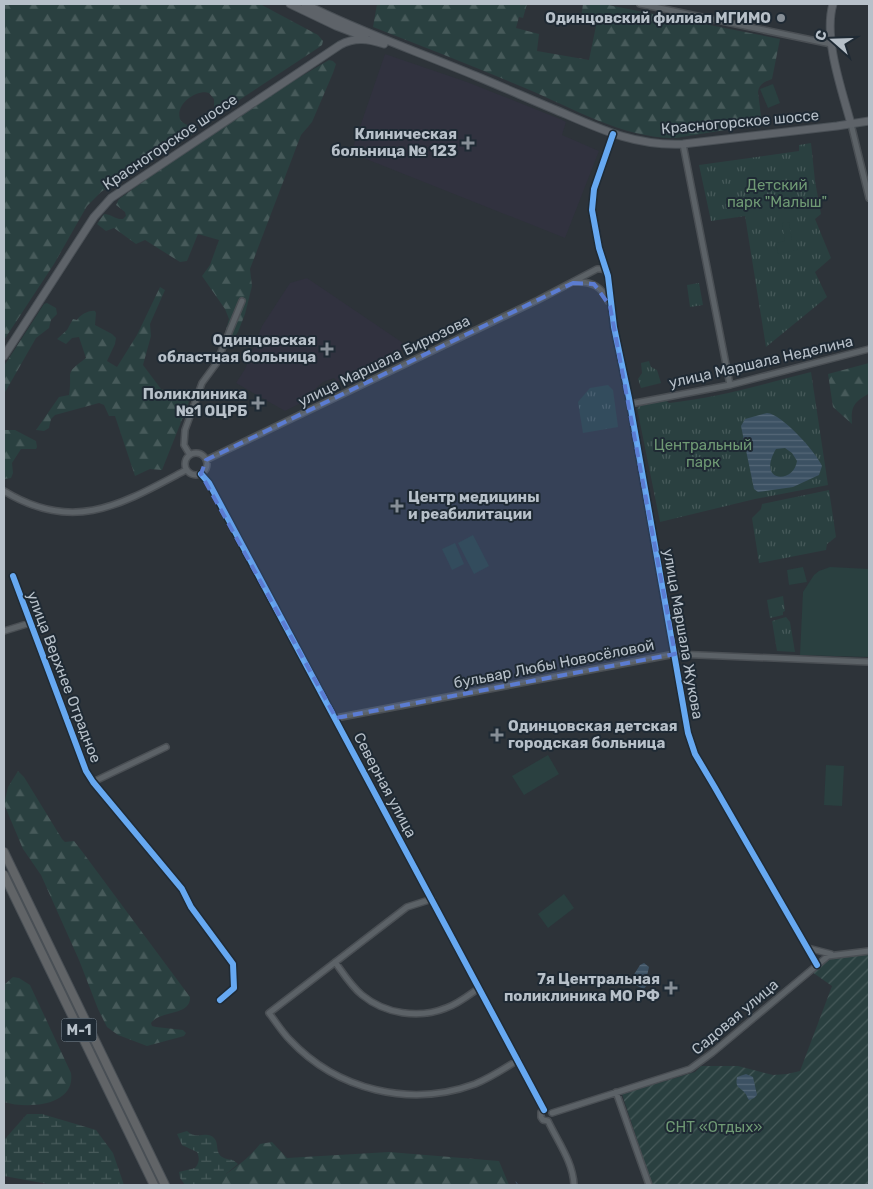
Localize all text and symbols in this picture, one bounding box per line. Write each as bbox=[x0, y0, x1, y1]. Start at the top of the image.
place label: Одинцовский филиал МГИМО bbox=[545, 9, 771, 27]
marker: Одинцовский филиал МГИМО bbox=[775, 12, 787, 24]
north arrow bbox=[808, 15, 858, 65]
text: С bbox=[812, 28, 831, 43]
street label: Красногорское шоссе bbox=[99, 90, 241, 194]
street label: Красногорское шоссе bbox=[660, 106, 820, 138]
place label: Клиническая больница № 123 bbox=[331, 125, 457, 160]
marker: Клиническая больница № 123 bbox=[461, 136, 475, 150]
park label: Детский парк "Малыш" bbox=[727, 176, 827, 211]
street label: улица Маршала Бирюзова bbox=[295, 311, 473, 411]
place label: Одинцовская областная больница bbox=[158, 331, 316, 366]
street label: улица Маршала Неделина bbox=[667, 332, 855, 392]
marker: Одинцовская областная больница bbox=[320, 342, 334, 356]
place label: Поликлиника №1 ОЦРБ bbox=[143, 385, 247, 420]
marker: Поликлиника №1 ОЦРБ bbox=[251, 396, 265, 410]
park label: Центральный парк bbox=[654, 436, 752, 471]
place label: Центр медицины и реабилитации bbox=[408, 488, 540, 523]
marker: Центр медицины и реабилитации bbox=[390, 499, 404, 513]
street label: улица Маршала Жукова bbox=[659, 547, 707, 721]
street label: улица Верхнее Отрадное bbox=[23, 589, 105, 765]
street label: бульвар Любы Новосёловой bbox=[452, 636, 656, 692]
place label: Одинцовская детская городская больница bbox=[508, 717, 678, 752]
marker: Одинцовская детская городская больница bbox=[490, 728, 504, 742]
street label: Северная улица bbox=[350, 729, 420, 841]
place label: 7я Центральная поликлиника МО РФ bbox=[504, 970, 660, 1005]
street label: Садовая улица bbox=[688, 976, 782, 1058]
marker: 7я Центральная поликлиника МО РФ bbox=[664, 981, 678, 995]
road number: М-1 bbox=[62, 1018, 96, 1042]
park label: СНТ «Отдых» bbox=[666, 1118, 762, 1136]

